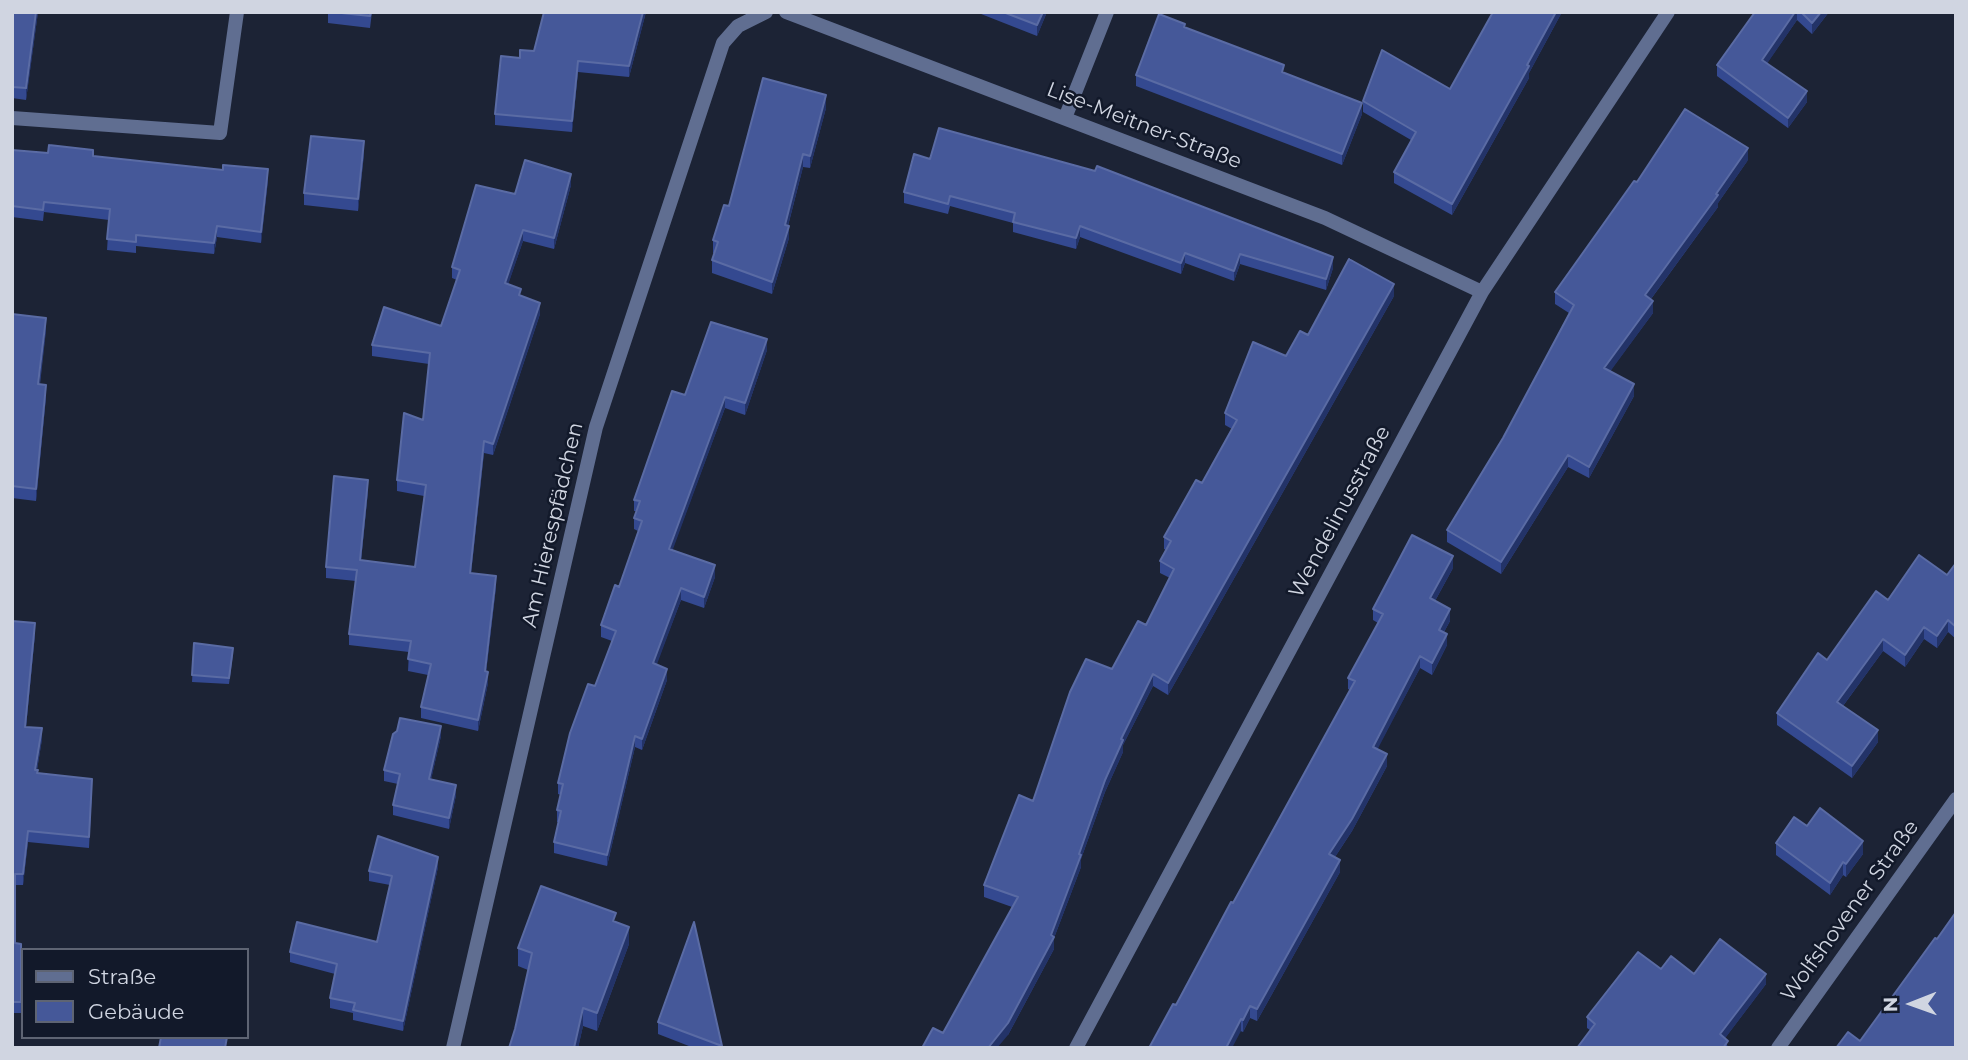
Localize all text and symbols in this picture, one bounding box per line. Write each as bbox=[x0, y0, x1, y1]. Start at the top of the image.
street label: Lise-Meitner-Straße bbox=[1043, 77, 1245, 175]
street label: Am Hierespfädchen bbox=[517, 420, 589, 630]
street label: Wendelinusstraße bbox=[1284, 422, 1396, 602]
street label: Wolfshovener Straße bbox=[1776, 815, 1924, 1007]
legend bbox=[21, 948, 248, 1039]
text: Straße bbox=[88, 964, 156, 989]
north arrow bbox=[1877, 969, 1947, 1039]
text: N bbox=[1879, 997, 1902, 1012]
text: Gebäude bbox=[88, 999, 185, 1024]

